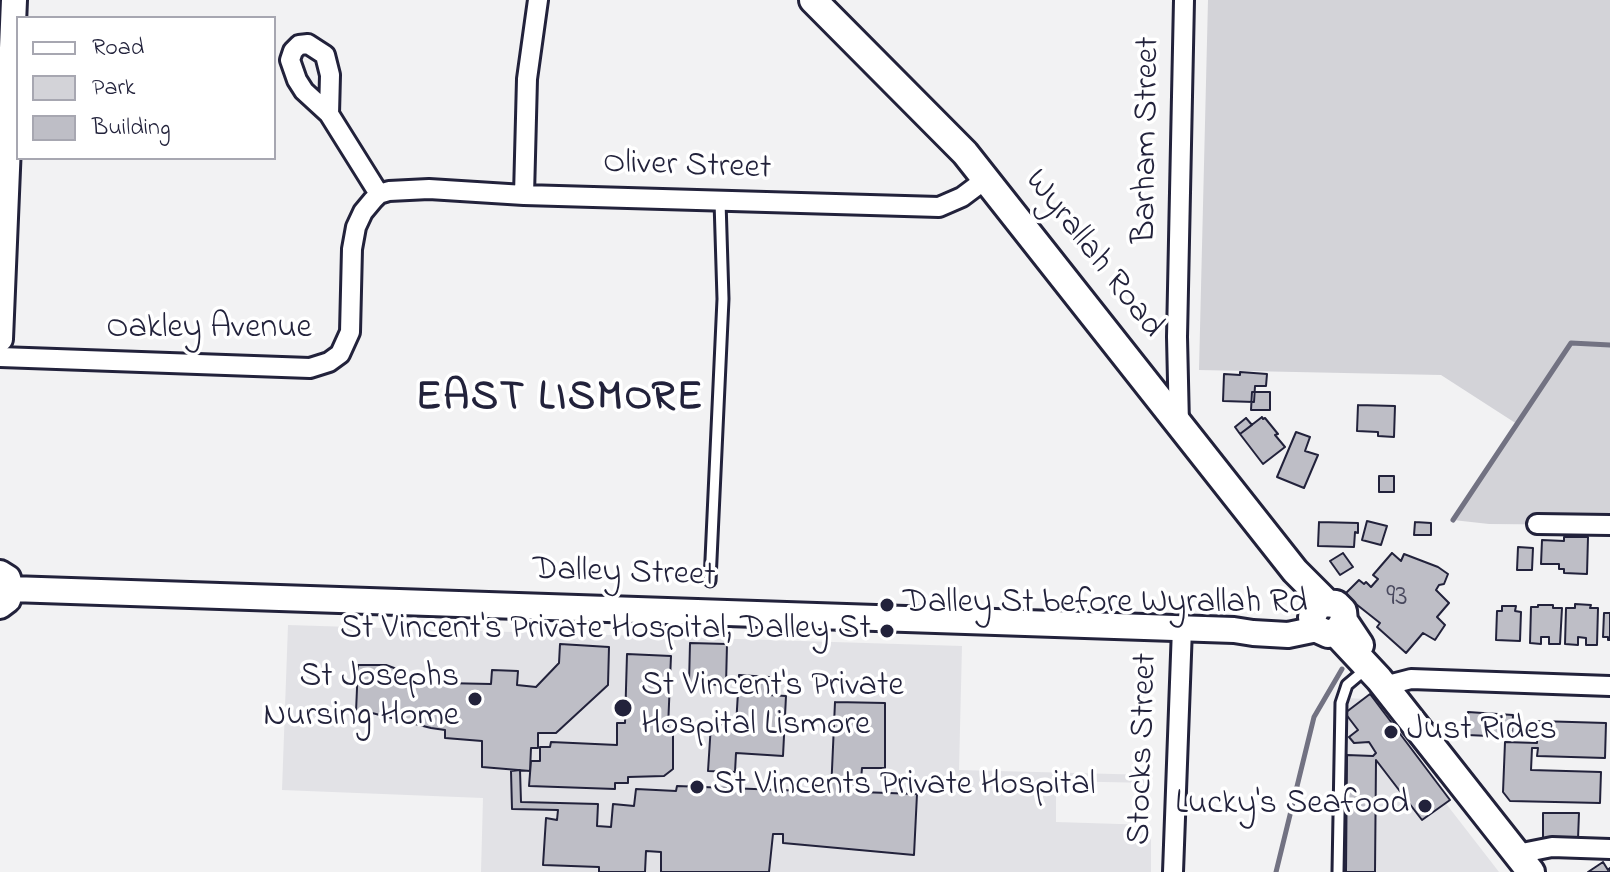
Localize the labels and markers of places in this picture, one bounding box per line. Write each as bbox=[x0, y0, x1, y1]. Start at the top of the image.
place label: Dalley St before Wyrallah Rd bbox=[903, 585, 1307, 625]
marker: Dalley St before Wyrallah Rd bbox=[878, 596, 896, 614]
place label: St Vincent's Private Hospital, Dalley St bbox=[340, 611, 871, 651]
marker: St Vincent's Private Hospital, Dalley St bbox=[878, 622, 896, 640]
place label: St Josephs Nursing Home bbox=[263, 659, 459, 738]
place label: St Vincent's Private Hospital Lismore bbox=[641, 668, 904, 748]
marker: St Josephs Nursing Home bbox=[466, 690, 484, 708]
marker: St Vincent's Private Hospital Lismore bbox=[612, 697, 634, 719]
place label: Just Rides bbox=[1407, 712, 1557, 752]
marker: Just Rides bbox=[1382, 723, 1400, 741]
place label: St Vincents Private Hospital bbox=[713, 767, 1095, 807]
marker: St Vincents Private Hospital bbox=[688, 778, 706, 796]
place label: Lucky's Seafood bbox=[1175, 786, 1409, 826]
marker: Lucky's Seafood bbox=[1416, 797, 1434, 815]

